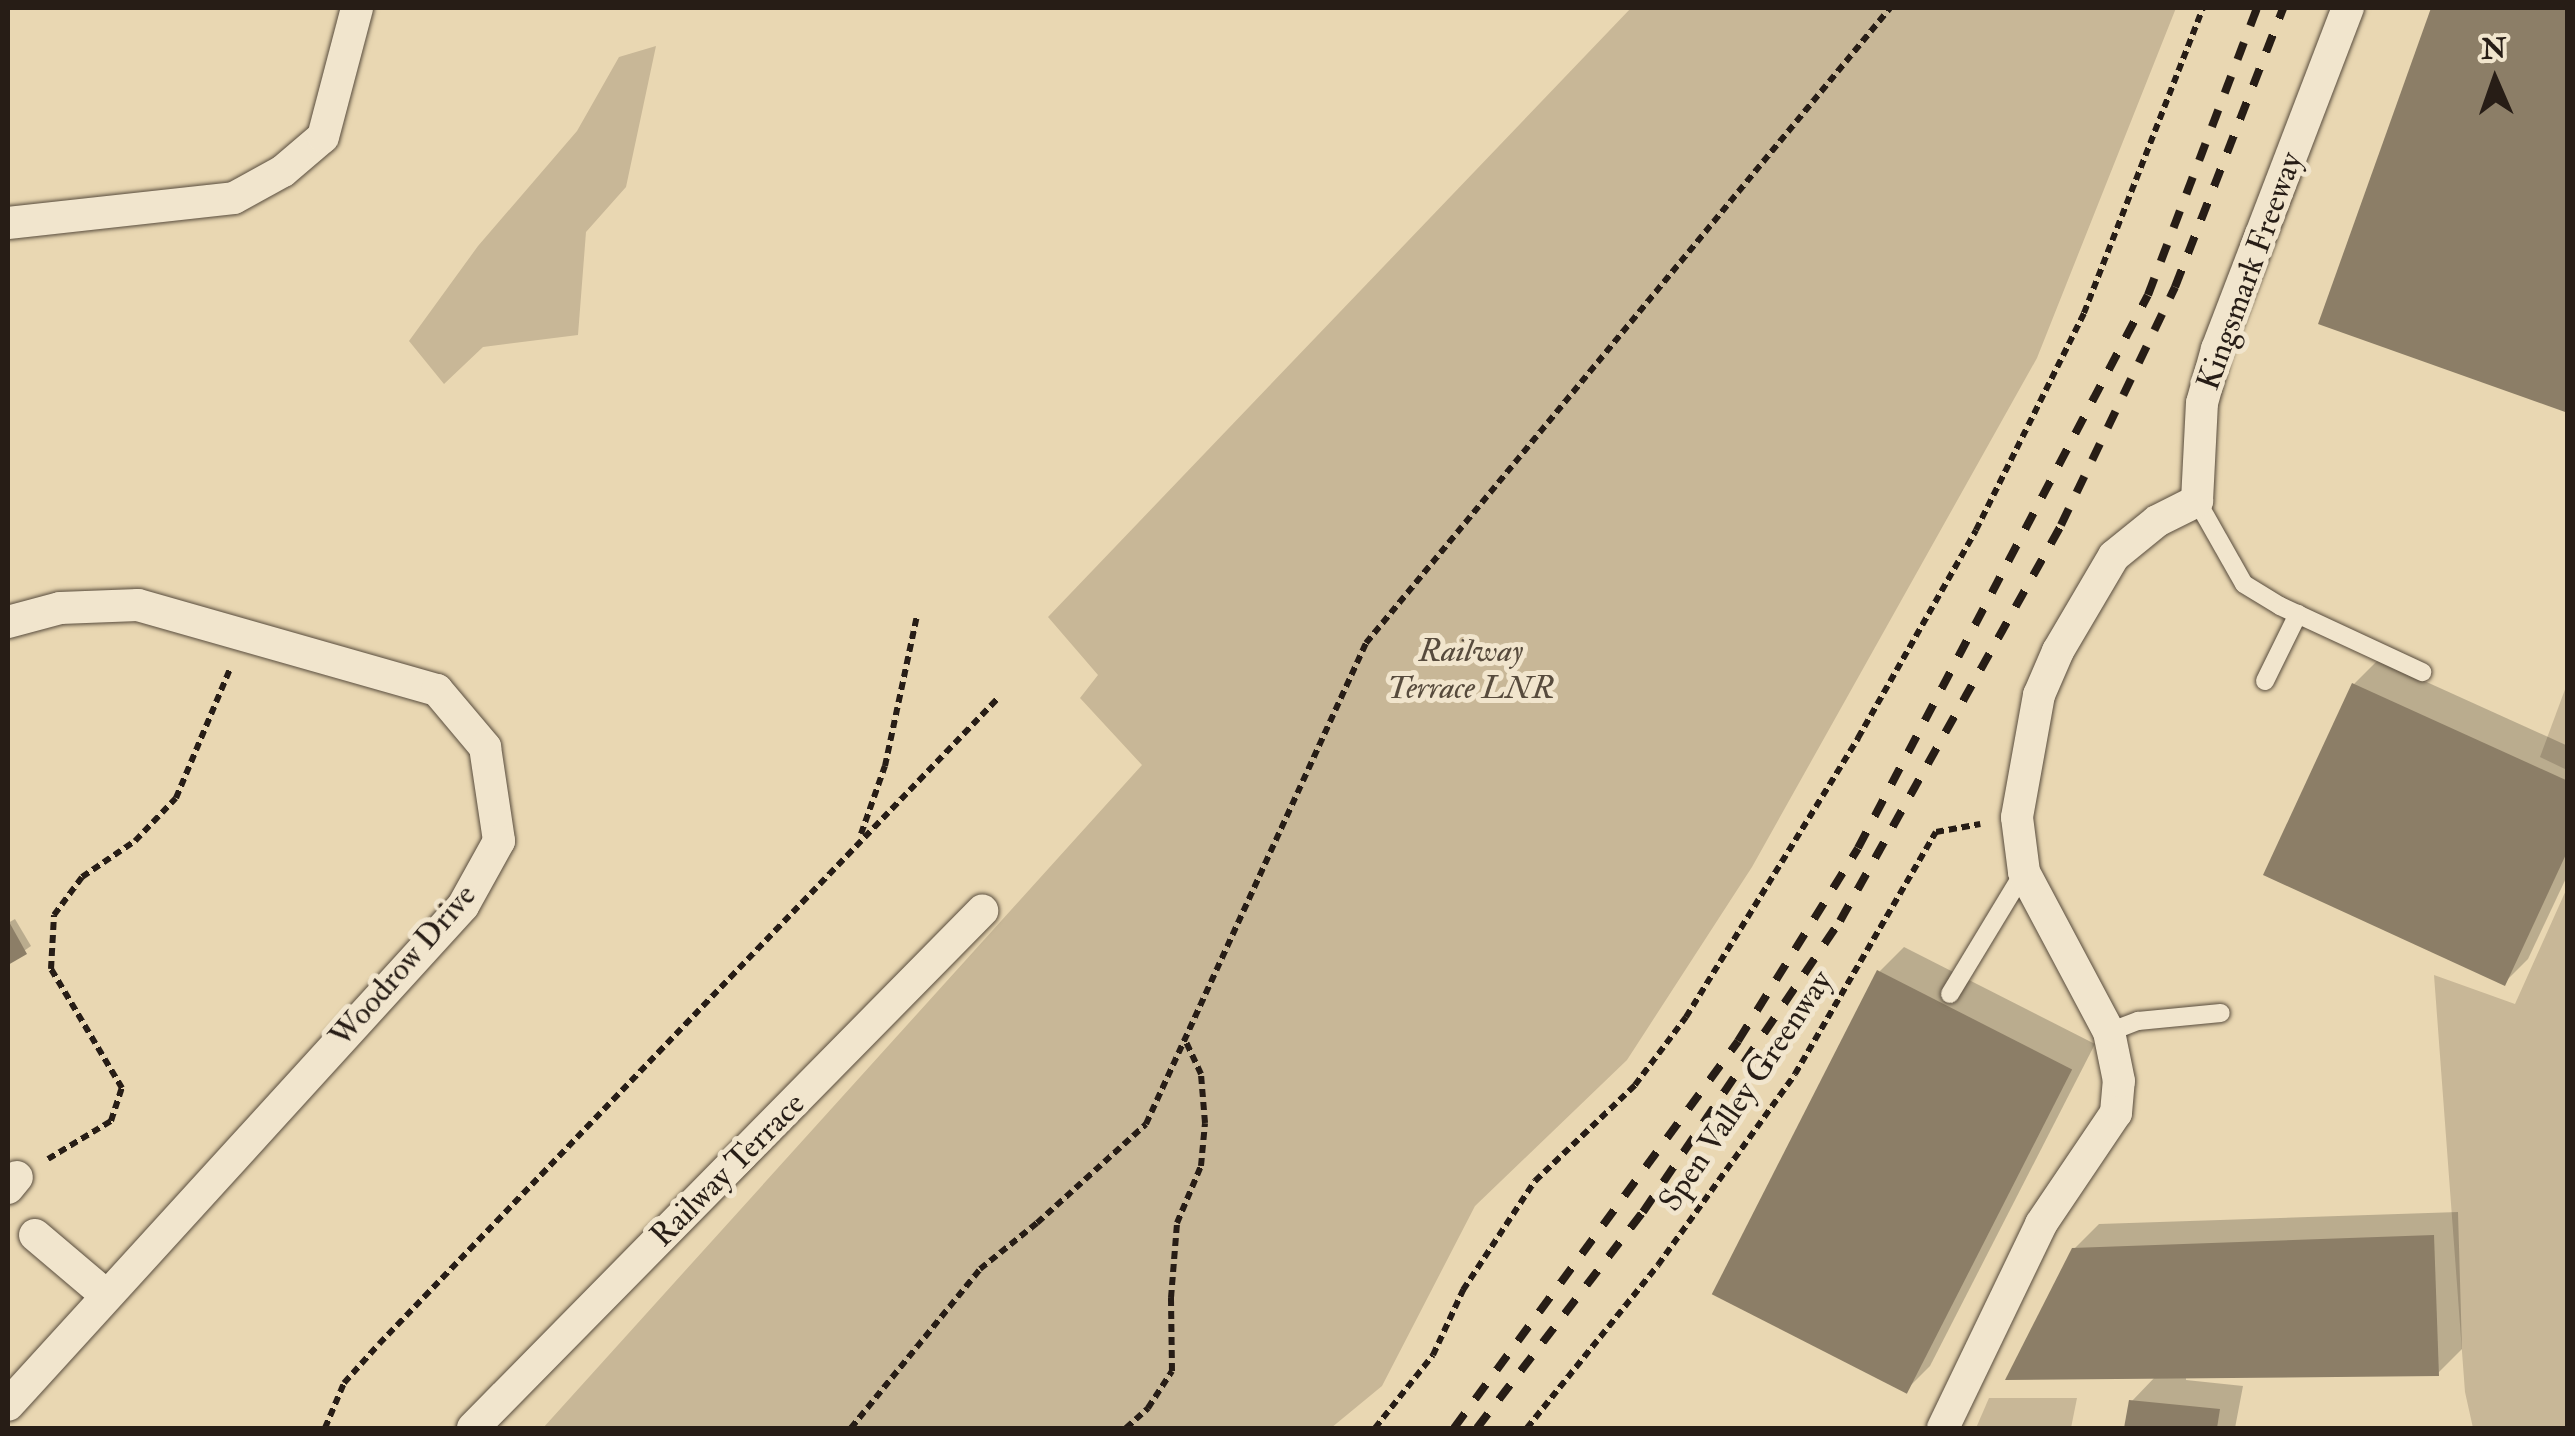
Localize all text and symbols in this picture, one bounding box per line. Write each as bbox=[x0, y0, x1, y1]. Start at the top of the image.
north arrow bbox=[2445, 30, 2545, 130]
text: N bbox=[2481, 32, 2507, 67]
street label: Kingsmark Freeway bbox=[2189, 147, 2311, 395]
park label: Railway Terrace LNR bbox=[1387, 633, 1555, 708]
street label: Woodrow Drive bbox=[322, 877, 484, 1055]
street label: Spen Valley Greenway bbox=[1651, 963, 1841, 1219]
street label: Railway Terrace bbox=[643, 1085, 813, 1255]

